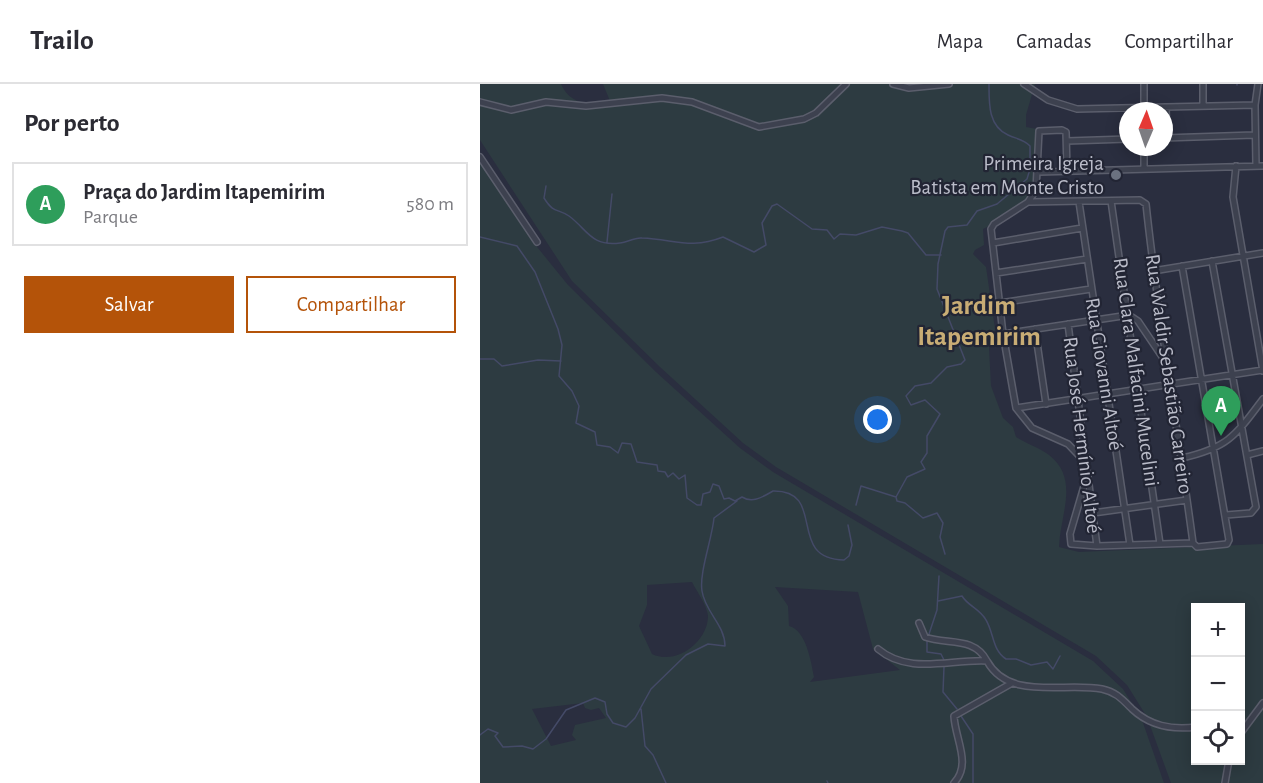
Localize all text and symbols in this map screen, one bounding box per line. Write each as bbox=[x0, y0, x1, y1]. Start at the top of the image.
text: Trailo bbox=[30, 27, 94, 55]
text: Mapa bbox=[937, 31, 983, 52]
text: Camadas bbox=[1016, 31, 1091, 52]
text: Compartilhar bbox=[1124, 31, 1233, 52]
north arrow bbox=[1119, 102, 1173, 156]
text: Por perto bbox=[24, 110, 120, 136]
place label: Primeira Igreja Batista em Monte Cristo bbox=[910, 153, 1104, 198]
marker: Primeira Igreja Batista em Monte Cristo bbox=[1109, 168, 1123, 182]
text: Praça do Jardim Itapemirim bbox=[83, 181, 325, 203]
text: A bbox=[40, 194, 52, 214]
text: 580 m bbox=[406, 194, 454, 214]
text: Parque bbox=[83, 207, 138, 227]
street label: Rua Waldir Sebastião Carreiro bbox=[1142, 253, 1196, 495]
street label: Rua Clara Malfacini Mucelini bbox=[1110, 256, 1162, 488]
button: Salvar bbox=[24, 276, 234, 333]
button: Compartilhar bbox=[246, 276, 456, 333]
district label: Jardim Itapemirim bbox=[917, 292, 1041, 350]
street label: Rua Giovanni Altoé bbox=[1082, 296, 1126, 452]
street label: Rua José Hermínio Altoé bbox=[1060, 335, 1104, 535]
pin: A bbox=[1202, 386, 1240, 436]
your location bbox=[863, 405, 892, 434]
map controls bbox=[1191, 603, 1245, 765]
button: + bbox=[1191, 603, 1245, 657]
button: − bbox=[1191, 657, 1245, 711]
button: locate bbox=[1191, 711, 1245, 765]

